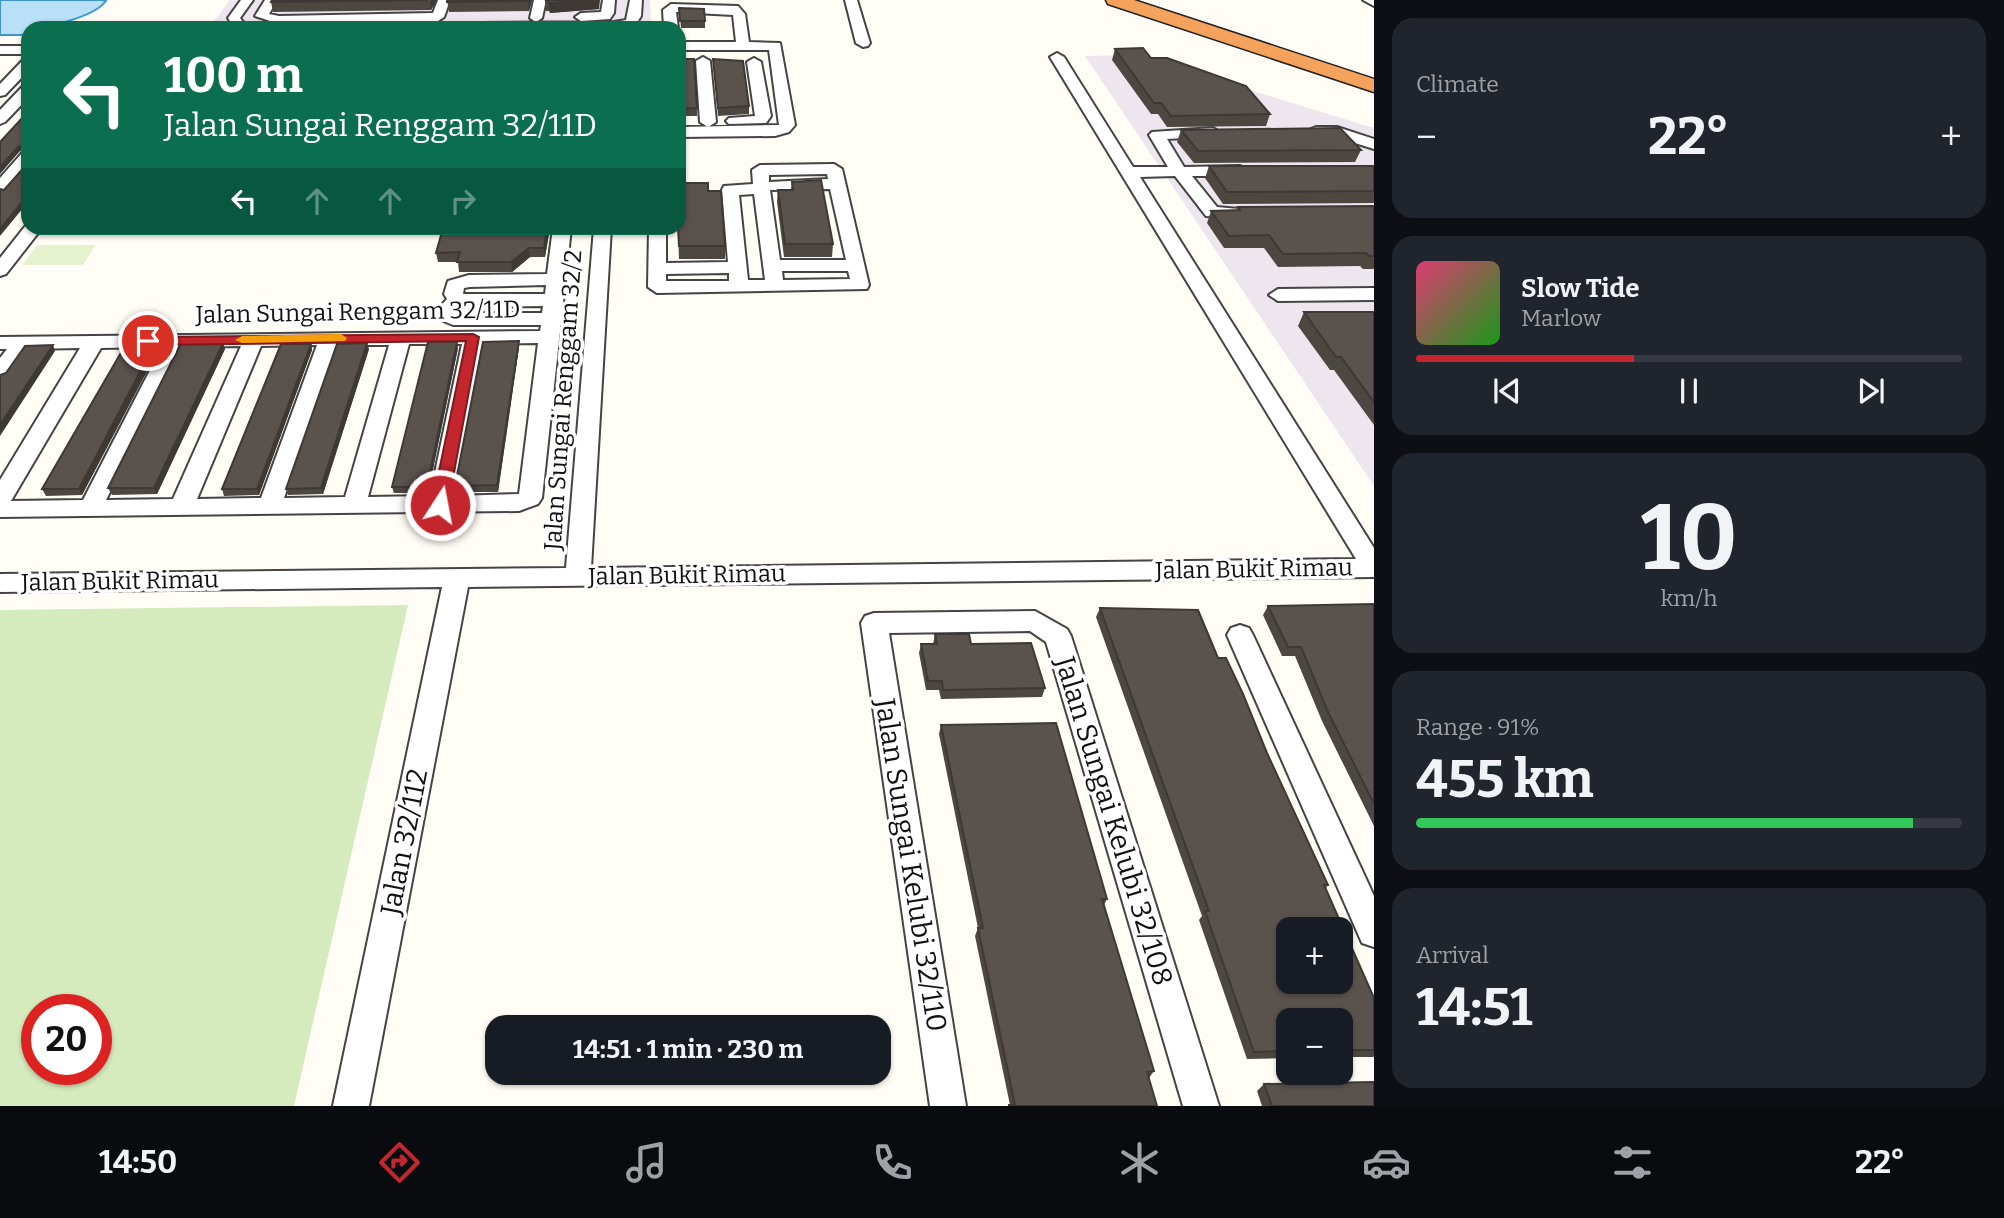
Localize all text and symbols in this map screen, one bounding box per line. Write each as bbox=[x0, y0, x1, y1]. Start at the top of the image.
text: 100 m bbox=[164, 46, 303, 105]
icon: left bbox=[49, 49, 140, 140]
text: Climate bbox=[1416, 70, 1499, 98]
text: 22° bbox=[1648, 105, 1729, 168]
text: Jalan Sungai Renggam 32/11D bbox=[164, 106, 597, 144]
text: − bbox=[1416, 114, 1437, 160]
text: + bbox=[1940, 114, 1962, 160]
icon: left bbox=[225, 182, 263, 220]
icon: ahead bbox=[298, 182, 336, 220]
icon: ahead bbox=[371, 182, 409, 220]
icon: right bbox=[444, 182, 482, 220]
street label: Jalan Sungai Renggam 32/2 bbox=[538, 249, 587, 552]
text: Slow Tide bbox=[1521, 273, 1640, 304]
street label: Jalan Sungai Renggam 32/11D bbox=[194, 295, 521, 329]
text: Marlow bbox=[1521, 304, 1601, 332]
pin bbox=[118, 311, 178, 371]
icon: arrive bbox=[129, 322, 167, 360]
icon: previous bbox=[1488, 372, 1526, 410]
icon: pause bbox=[1670, 372, 1708, 410]
icon: next bbox=[1852, 372, 1890, 410]
position arrow bbox=[403, 468, 477, 542]
text: 10 bbox=[1640, 484, 1738, 593]
street label: Jalan Bukit Rimau bbox=[1154, 553, 1353, 585]
street label: Jalan Bukit Rimau bbox=[587, 559, 786, 591]
street label: Jalan Bukit Rimau bbox=[20, 565, 219, 597]
text: km/h bbox=[1661, 584, 1717, 612]
street label: Jalan Sungai Kelubi 32/108 bbox=[1048, 652, 1180, 989]
street label: Jalan Sungai Kelubi 32/110 bbox=[868, 695, 954, 1034]
text: Range · 91% bbox=[1416, 713, 1539, 741]
text: 455 km bbox=[1416, 748, 1594, 811]
street label: Jalan 32/112 bbox=[373, 766, 434, 919]
map controls bbox=[1276, 917, 1353, 1085]
button: + bbox=[1276, 917, 1353, 994]
text: Arrival bbox=[1416, 941, 1489, 969]
text: 14:51 bbox=[1416, 976, 1532, 1039]
speed limit sign: 20 bbox=[21, 994, 112, 1085]
button: − bbox=[1276, 1008, 1353, 1085]
text: 14:51 · 1 min · 230 m bbox=[573, 1034, 803, 1065]
icon: directions bbox=[375, 1138, 424, 1187]
icon: music bbox=[622, 1138, 671, 1187]
icon: phone bbox=[868, 1138, 917, 1187]
icon: climate bbox=[1115, 1138, 1164, 1187]
icon: car bbox=[1362, 1138, 1411, 1187]
icon: filters bbox=[1608, 1138, 1657, 1187]
text: 14:50 bbox=[99, 1143, 177, 1181]
text: 22° bbox=[1855, 1143, 1905, 1181]

